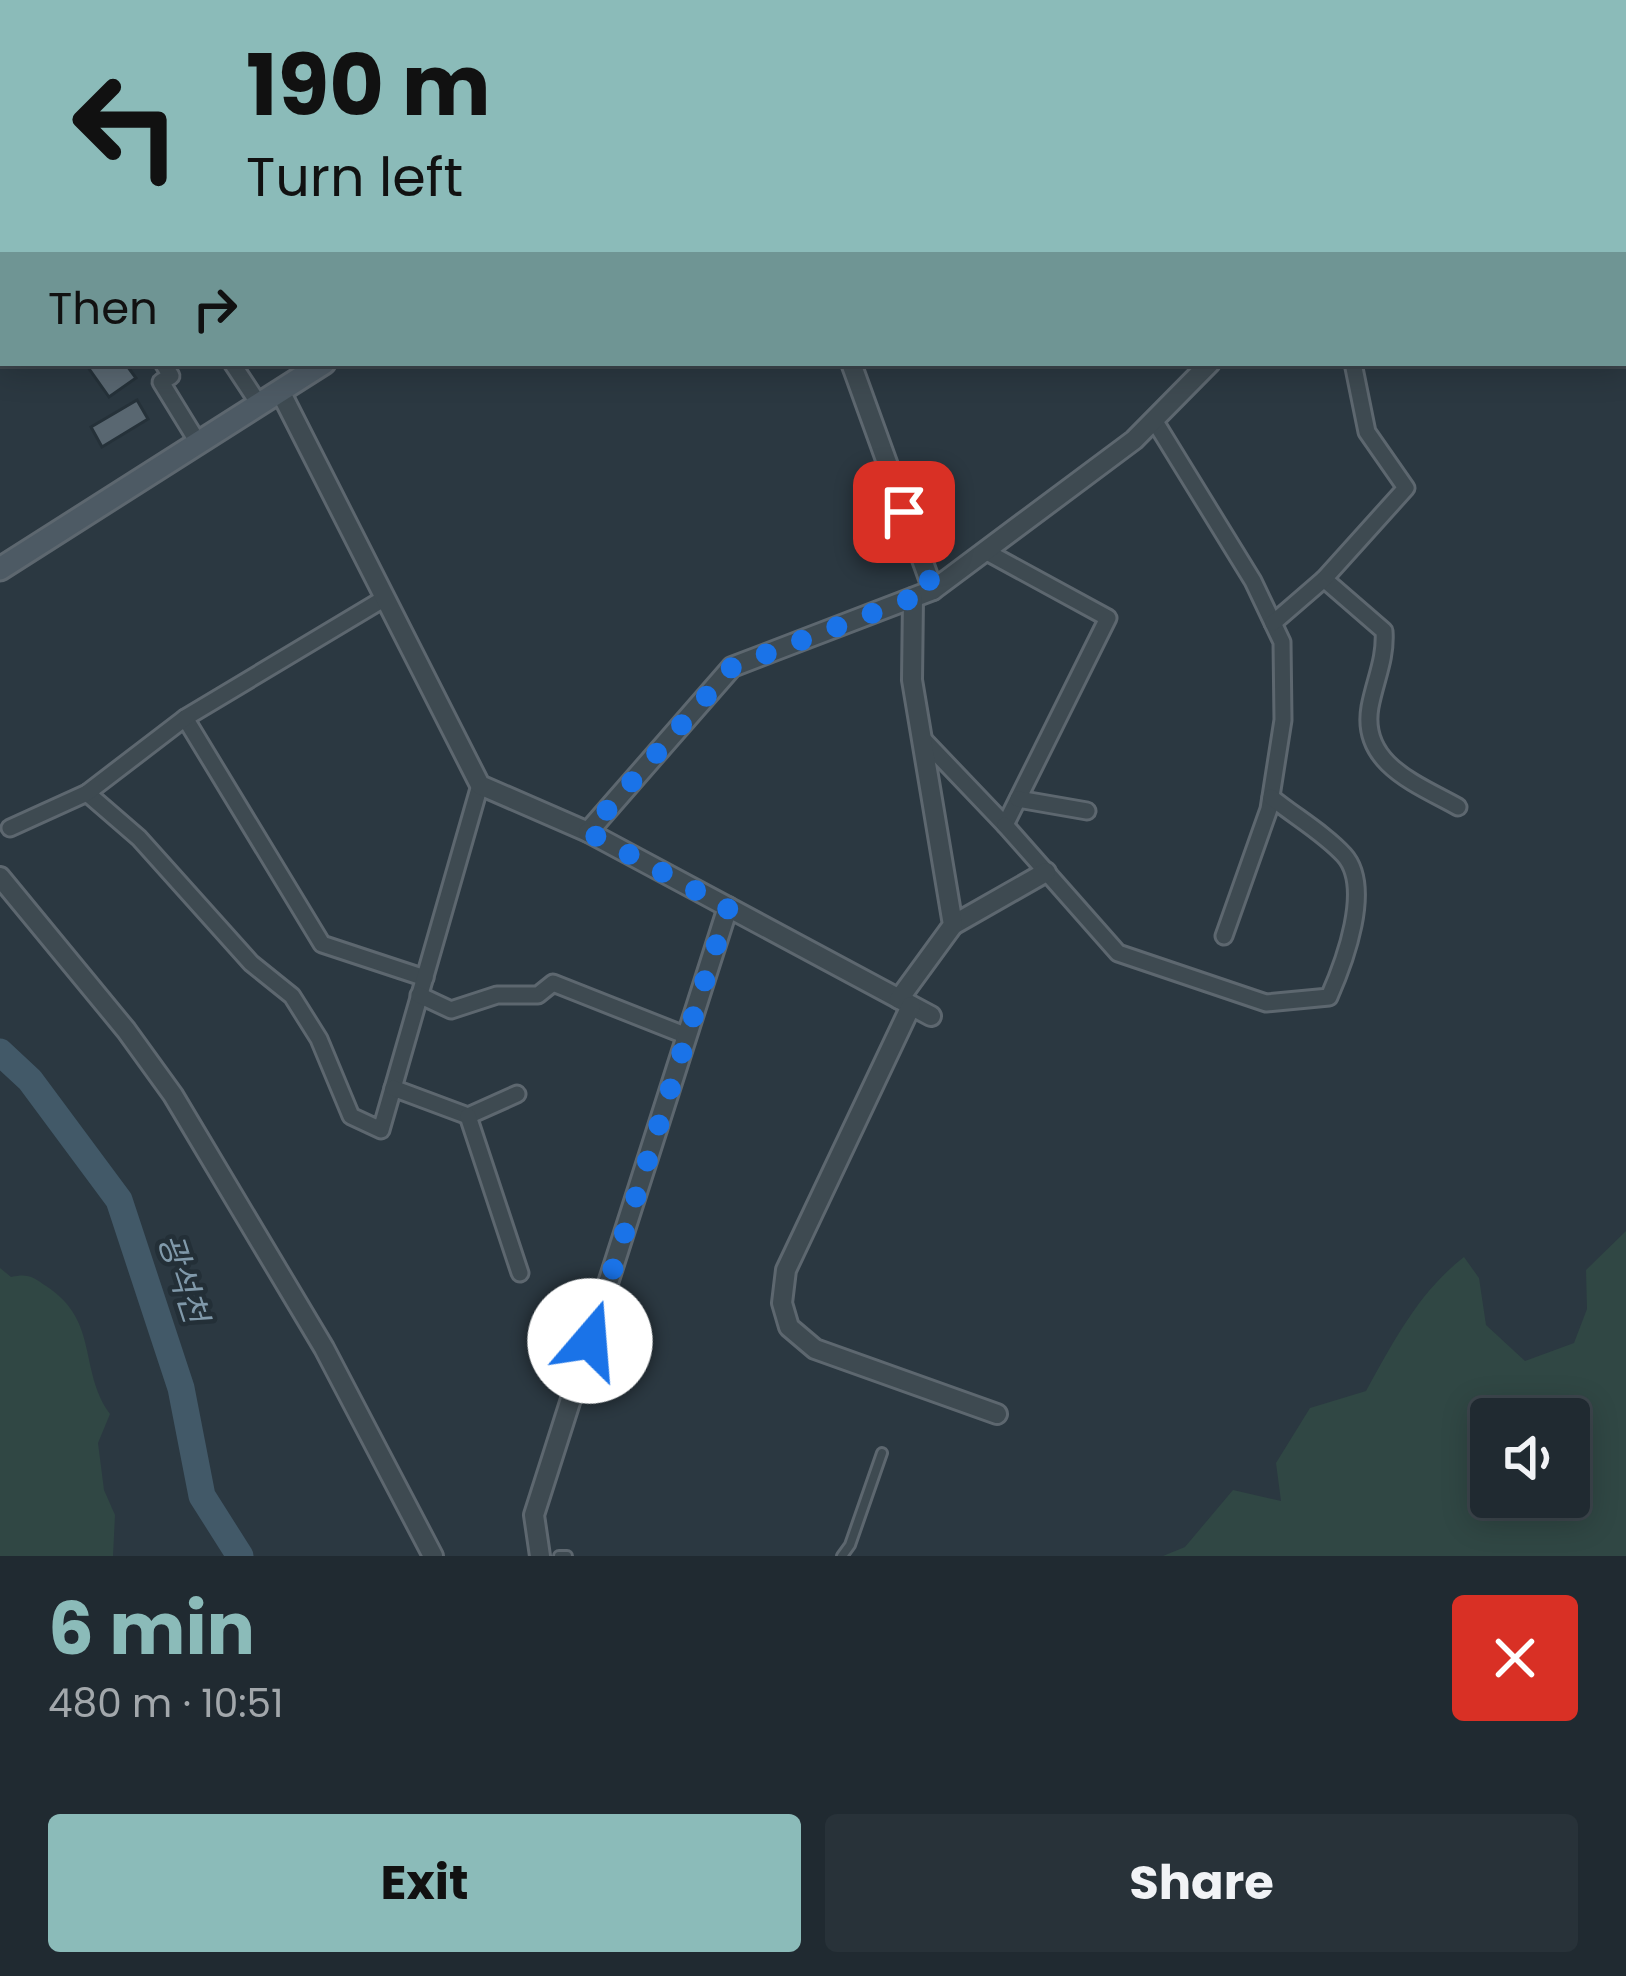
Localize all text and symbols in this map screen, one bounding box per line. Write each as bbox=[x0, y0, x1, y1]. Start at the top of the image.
text: 190 m bbox=[246, 27, 491, 144]
icon: left bbox=[48, 48, 204, 204]
text: Turn left bbox=[246, 139, 463, 215]
icon: right bbox=[182, 276, 248, 342]
text: Then bbox=[48, 277, 158, 340]
pin bbox=[853, 461, 955, 563]
icon: arrive bbox=[871, 479, 937, 545]
water label: 광석천 bbox=[147, 1227, 221, 1332]
position arrow bbox=[527, 1278, 653, 1404]
map controls bbox=[1470, 1398, 1590, 1518]
button: sound bbox=[1470, 1398, 1590, 1518]
text: 6 min bbox=[48, 1578, 255, 1679]
button: close bbox=[1452, 1595, 1578, 1721]
text: 480 m · 10:51 bbox=[48, 1676, 284, 1731]
button: Exit bbox=[48, 1814, 801, 1952]
button: Share bbox=[825, 1814, 1578, 1952]

